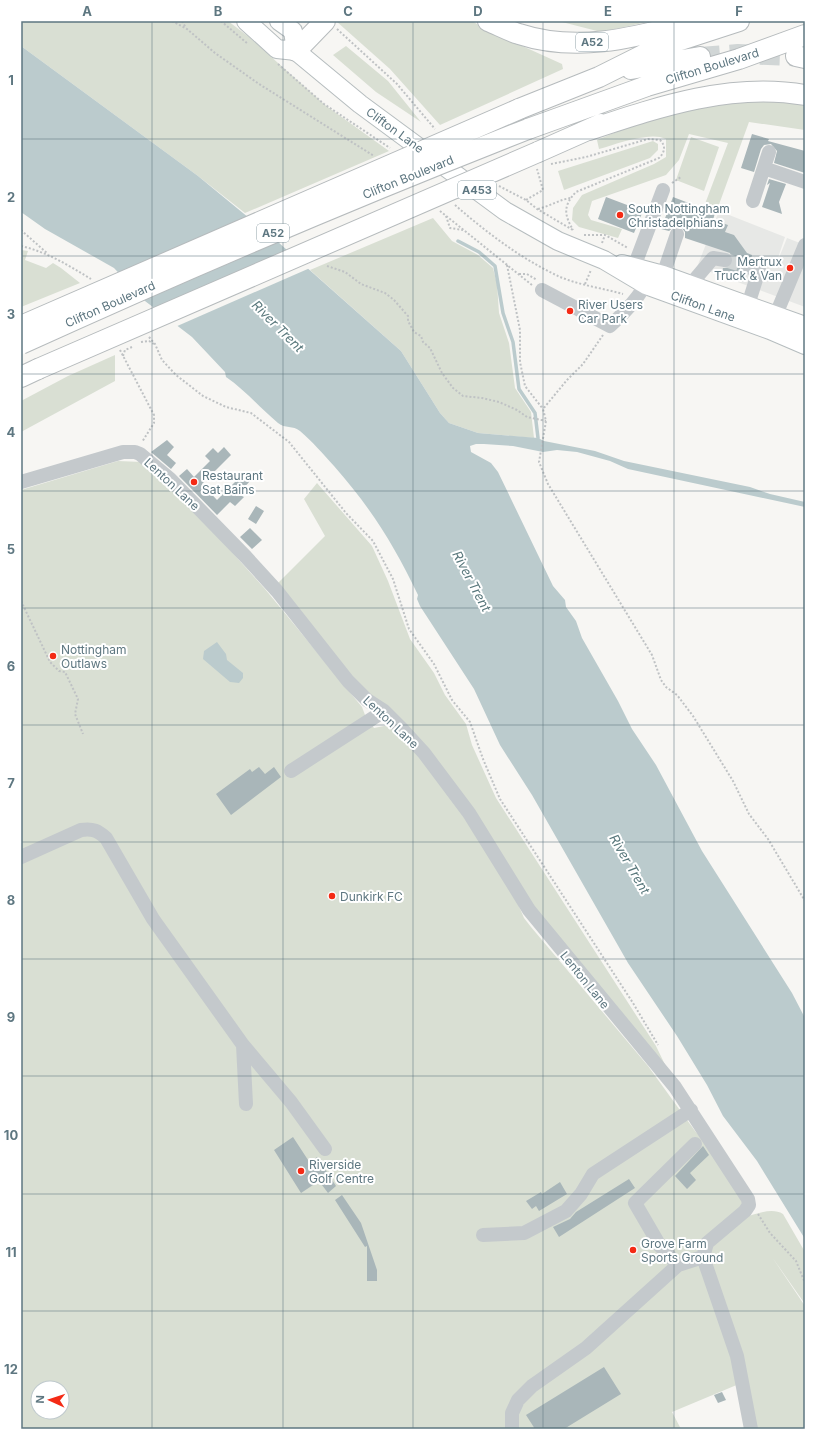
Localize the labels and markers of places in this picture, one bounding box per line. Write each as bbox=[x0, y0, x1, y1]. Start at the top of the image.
place label: South Nottingham Christadelphians bbox=[628, 201, 730, 230]
marker: South Nottingham Christadelphians bbox=[615, 210, 625, 220]
place label: Mertrux Truck & Van bbox=[714, 254, 782, 283]
marker: Mertrux Truck & Van bbox=[785, 263, 795, 273]
place label: River Users Car Park bbox=[578, 297, 643, 326]
marker: River Users Car Park bbox=[565, 306, 575, 316]
place label: Restaurant Sat Bains bbox=[202, 468, 263, 497]
marker: Restaurant Sat Bains bbox=[189, 477, 199, 487]
place label: Nottingham Outlaws bbox=[61, 642, 127, 671]
marker: Nottingham Outlaws bbox=[48, 651, 58, 661]
place label: Dunkirk FC bbox=[340, 889, 403, 904]
marker: Dunkirk FC bbox=[327, 891, 337, 901]
place label: Riverside Golf Centre bbox=[309, 1157, 374, 1186]
marker: Riverside Golf Centre bbox=[296, 1166, 306, 1176]
place label: Grove Farm Sports Ground bbox=[641, 1236, 723, 1265]
marker: Grove Farm Sports Ground bbox=[628, 1245, 638, 1255]

